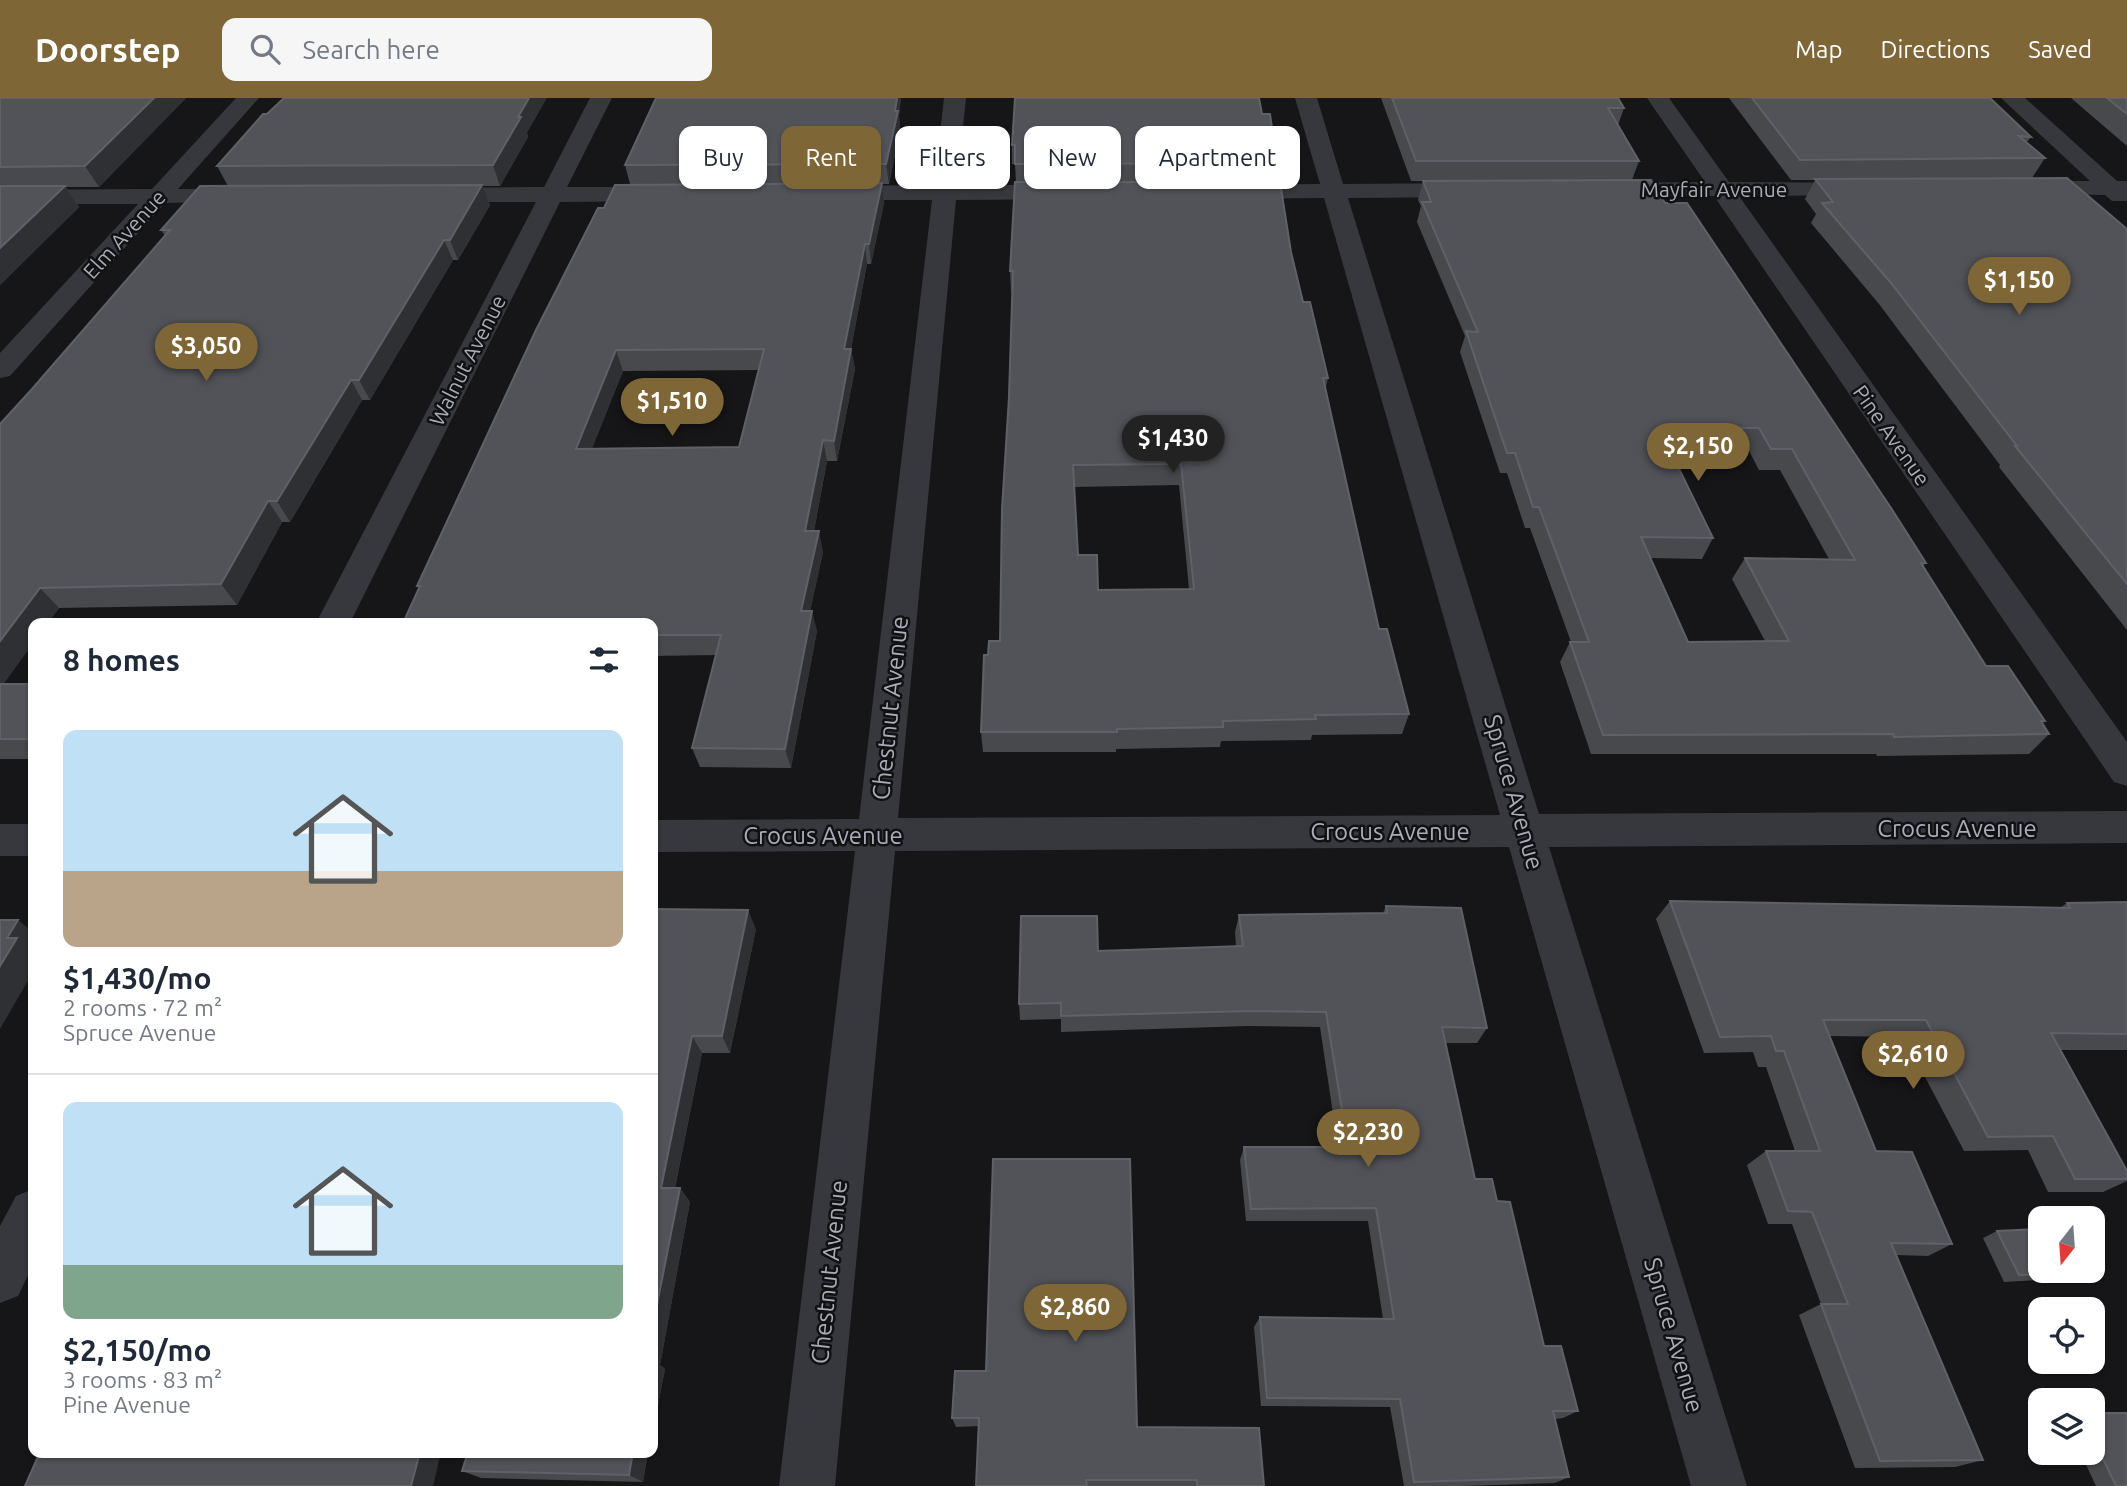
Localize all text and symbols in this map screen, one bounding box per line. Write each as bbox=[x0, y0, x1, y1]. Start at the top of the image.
search box bbox=[222, 18, 712, 81]
icon: search bbox=[246, 30, 284, 68]
text: Doorstep bbox=[35, 31, 180, 68]
text: Search here bbox=[302, 35, 440, 64]
text: Map bbox=[1795, 36, 1842, 63]
text: Directions bbox=[1880, 36, 1990, 63]
text: Saved bbox=[2028, 36, 2092, 63]
chip: Buy bbox=[679, 126, 767, 189]
chip: Rent bbox=[781, 126, 881, 189]
chip: Filters bbox=[895, 126, 1010, 189]
chip: New bbox=[1024, 126, 1121, 189]
chip: Apartment bbox=[1135, 126, 1300, 189]
street label: Mayfair Avenue bbox=[1641, 177, 1787, 201]
street label: Elm Avenue bbox=[78, 185, 170, 283]
pin: $1,150 bbox=[1962, 258, 2076, 317]
text: $1,150 bbox=[1984, 267, 2054, 292]
street label: Walnut Avenue bbox=[424, 291, 510, 429]
pin: $3,050 bbox=[149, 324, 263, 383]
text: $3,050 bbox=[171, 333, 241, 358]
pin: $1,510 bbox=[615, 378, 729, 438]
street label: Pine Avenue bbox=[1849, 380, 1935, 490]
text: $1,510 bbox=[637, 388, 707, 413]
pin: $1,430 bbox=[1116, 416, 1230, 475]
pin: $2,150 bbox=[1641, 424, 1755, 483]
text: $1,430 bbox=[1138, 425, 1208, 450]
text: $2,150 bbox=[1663, 433, 1733, 458]
street label: Chestnut Avenue bbox=[867, 615, 913, 801]
icon: filters bbox=[585, 641, 623, 679]
text: 8 homes bbox=[63, 643, 180, 677]
street label: Spruce Avenue bbox=[1479, 711, 1549, 873]
icon: home bbox=[280, 776, 406, 902]
street label: Crocus Avenue bbox=[1877, 815, 2037, 842]
street label: Crocus Avenue bbox=[1310, 818, 1470, 845]
street label: Crocus Avenue bbox=[743, 822, 903, 849]
text: $1,430/mo bbox=[63, 961, 212, 995]
text: 2 rooms · 72 m² bbox=[63, 995, 222, 1020]
text: Spruce Avenue bbox=[63, 1020, 216, 1045]
pin: $2,610 bbox=[1856, 1032, 1970, 1091]
text: $2,610 bbox=[1878, 1041, 1948, 1066]
pin: $2,230 bbox=[1311, 1110, 1425, 1169]
text: $2,230 bbox=[1333, 1119, 1403, 1144]
icon: home bbox=[280, 1148, 406, 1274]
street label: Chestnut Avenue bbox=[806, 1179, 852, 1365]
north arrow bbox=[2028, 1206, 2105, 1283]
map controls bbox=[2028, 1206, 2105, 1465]
street label: Spruce Avenue bbox=[1639, 1254, 1709, 1416]
pin: $2,860 bbox=[1018, 1284, 1132, 1344]
text: $2,860 bbox=[1040, 1294, 1110, 1319]
button: locate bbox=[2028, 1297, 2105, 1374]
text: $2,150/mo bbox=[63, 1333, 212, 1367]
text: 3 rooms · 83 m² bbox=[63, 1367, 222, 1392]
button: layers bbox=[2028, 1388, 2105, 1465]
text: Pine Avenue bbox=[63, 1392, 191, 1417]

